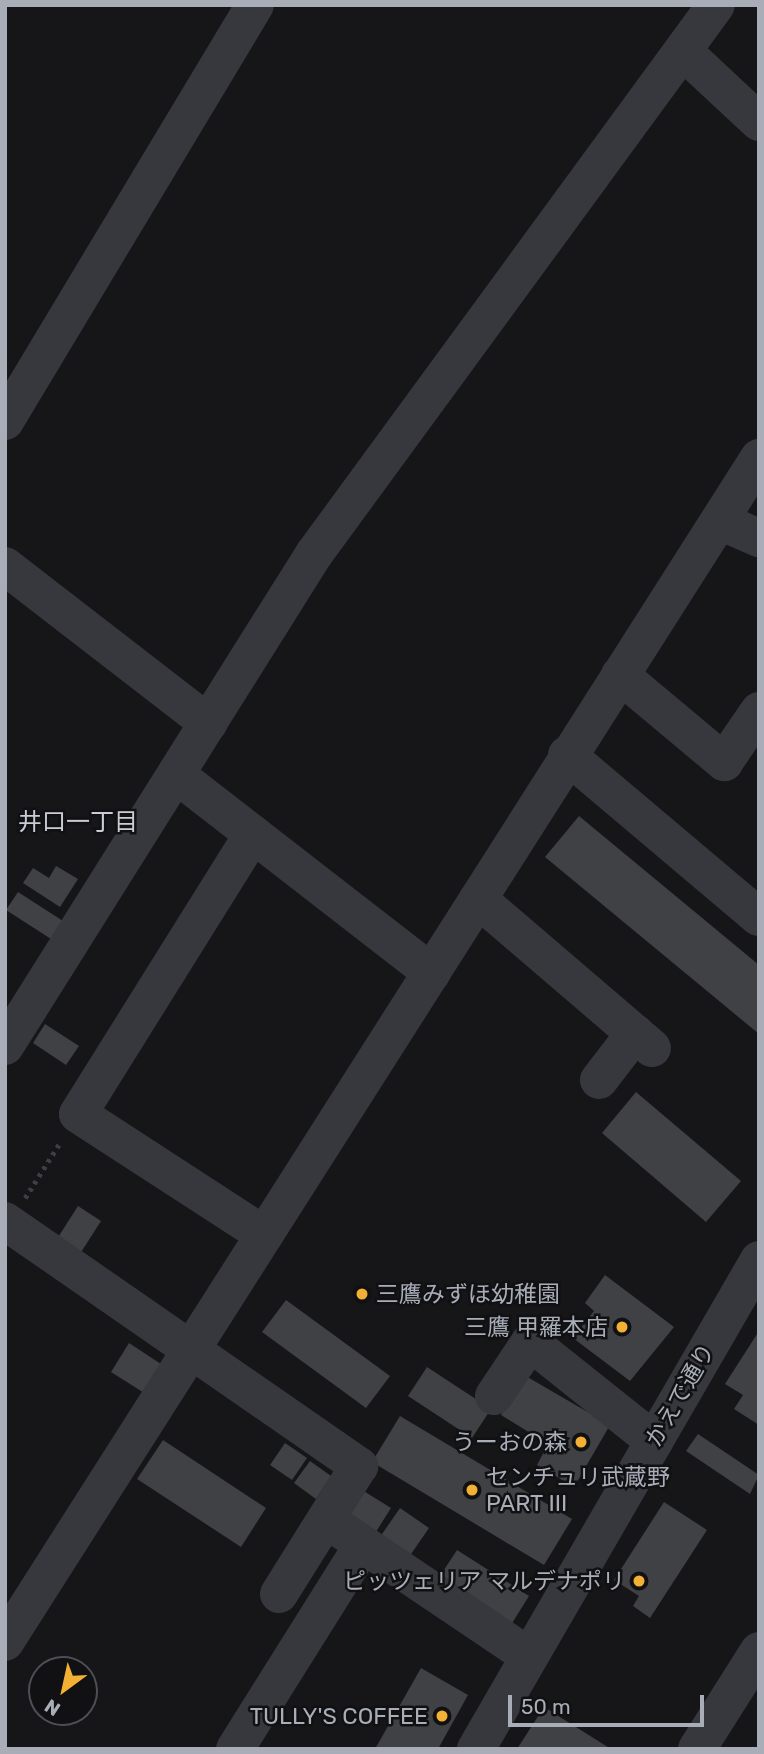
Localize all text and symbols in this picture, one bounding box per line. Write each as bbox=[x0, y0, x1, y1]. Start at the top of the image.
district label: 井口一丁目 bbox=[18, 809, 138, 837]
place label: 三鷹みずほ幼稚園 bbox=[376, 1280, 560, 1308]
marker: 三鷹みずほ幼稚園 bbox=[354, 1286, 370, 1302]
place label: 三鷹 甲羅本店 bbox=[464, 1313, 608, 1341]
marker: 三鷹 甲羅本店 bbox=[614, 1319, 630, 1335]
street label: かえで通り bbox=[639, 1338, 721, 1452]
place label: うーおの森 bbox=[452, 1428, 567, 1456]
marker: うーおの森 bbox=[573, 1434, 589, 1450]
place label: センチュリ武蔵野 PART III bbox=[486, 1463, 670, 1517]
marker: センチュリ武蔵野 PART III bbox=[464, 1482, 480, 1498]
place label: ピッツェリア マルデナポリ bbox=[343, 1567, 625, 1595]
marker: ピッツェリア マルデナポリ bbox=[631, 1573, 647, 1589]
north arrow bbox=[28, 1656, 98, 1726]
scale bar bbox=[512, 1680, 708, 1724]
text: N bbox=[40, 1694, 64, 1721]
text: 50 m bbox=[521, 1694, 571, 1719]
place label: TULLY'S COFFEE bbox=[250, 1702, 428, 1730]
marker: TULLY'S COFFEE bbox=[434, 1708, 450, 1724]

